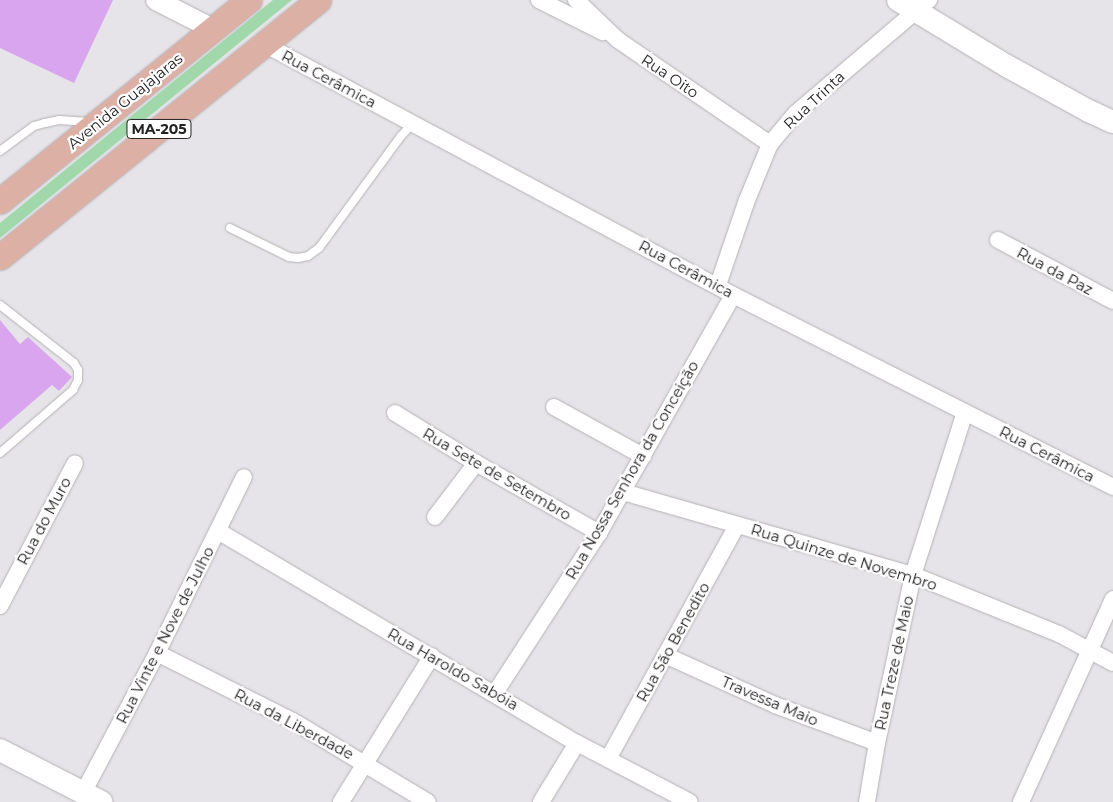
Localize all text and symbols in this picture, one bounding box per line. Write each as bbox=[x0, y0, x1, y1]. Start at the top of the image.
street label: Rua Cerâmica bbox=[279, 47, 379, 111]
street label: Avenida Guajajaras bbox=[64, 49, 186, 153]
street label: Rua Oito bbox=[638, 50, 702, 102]
street label: Rua Trinta bbox=[780, 67, 848, 133]
road number: MA-205 bbox=[125, 118, 193, 140]
street label: Rua Cerâmica bbox=[636, 237, 736, 301]
street label: Rua da Paz bbox=[1014, 243, 1096, 299]
street label: Rua Nossa Senhora da Conceição bbox=[562, 357, 702, 583]
street label: Rua Cerâmica bbox=[996, 422, 1098, 486]
street label: Rua Sete de Setembro bbox=[420, 424, 574, 524]
street label: Rua do Muro bbox=[13, 474, 75, 568]
street label: Rua Quinze de Novembro bbox=[749, 520, 939, 594]
street label: Rua Vinte e Nove de Julho bbox=[112, 543, 218, 727]
street label: Rua São Benedito bbox=[633, 579, 713, 705]
street label: Rua Treze de Maio bbox=[871, 594, 917, 732]
street label: Rua Haroldo Sabóia bbox=[384, 624, 522, 714]
street label: Travessa Maio bbox=[719, 672, 821, 730]
street label: Rua da Liberdade bbox=[231, 685, 357, 763]

